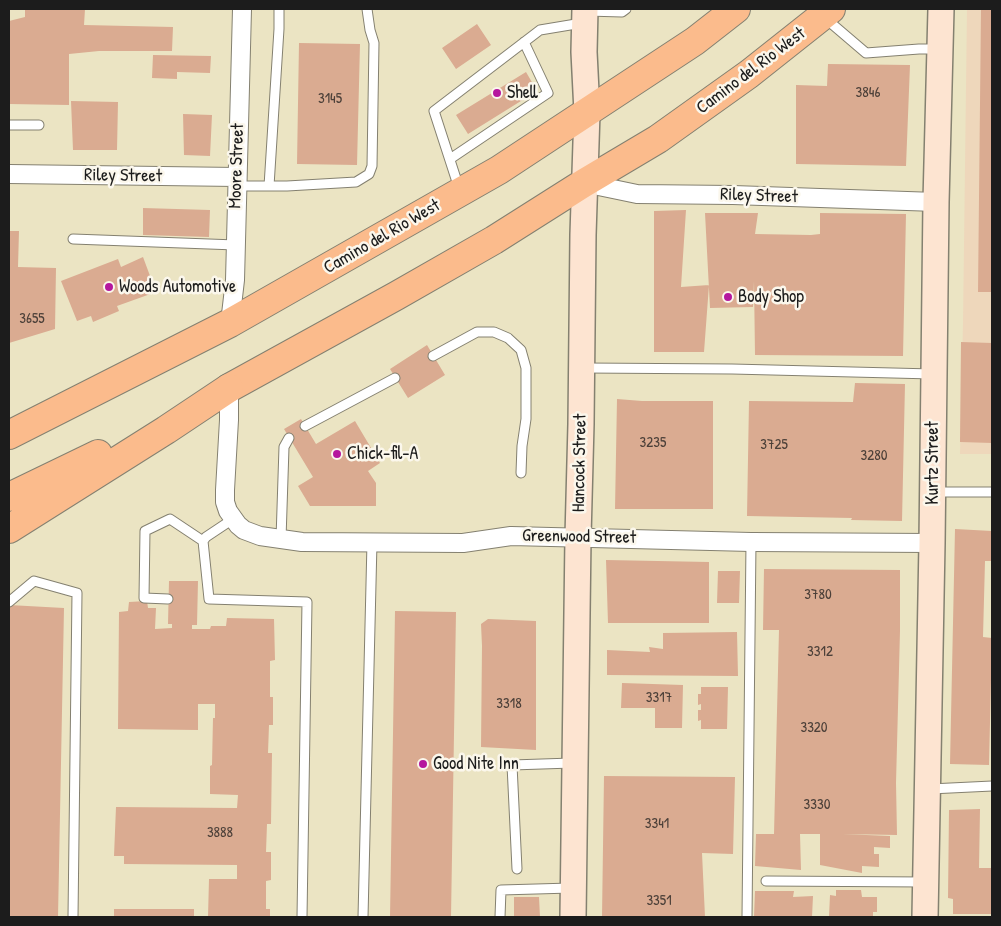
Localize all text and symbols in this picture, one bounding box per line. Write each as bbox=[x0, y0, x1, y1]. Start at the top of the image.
street label: Camino del Rio West bbox=[692, 23, 810, 119]
place label: Shell bbox=[507, 82, 538, 104]
house number: 3846 bbox=[856, 84, 880, 102]
marker: Shell bbox=[491, 87, 503, 99]
house number: 3145 bbox=[318, 90, 342, 108]
street label: Moore Street bbox=[225, 123, 249, 209]
street label: Riley Street bbox=[84, 165, 162, 187]
street label: Riley Street bbox=[720, 184, 798, 208]
street label: Camino del Rio West bbox=[320, 195, 444, 279]
place label: Woods Automotive bbox=[119, 276, 236, 298]
marker: Woods Automotive bbox=[103, 281, 115, 293]
place label: Body Shop bbox=[738, 286, 804, 308]
marker: Body Shop bbox=[722, 291, 734, 303]
house number: 3655 bbox=[19, 310, 45, 328]
street label: Hancock Street bbox=[568, 414, 592, 512]
street label: Kurtz Street bbox=[922, 421, 944, 505]
house number: 3235 bbox=[640, 434, 666, 452]
house number: 3725 bbox=[760, 436, 788, 454]
place label: Chick-fil-A bbox=[347, 443, 418, 465]
house number: 3280 bbox=[861, 447, 887, 465]
marker: Chick-fil-A bbox=[331, 448, 343, 460]
street label: Greenwood Street bbox=[522, 525, 636, 549]
house number: 3780 bbox=[804, 586, 832, 604]
house number: 3312 bbox=[807, 643, 833, 661]
house number: 3317 bbox=[646, 689, 672, 707]
house number: 3318 bbox=[496, 695, 522, 713]
house number: 3320 bbox=[800, 719, 828, 737]
place label: Good Nite Inn bbox=[433, 753, 519, 775]
marker: Good Nite Inn bbox=[417, 758, 429, 770]
house number: 3330 bbox=[804, 796, 830, 814]
house number: 3341 bbox=[645, 815, 669, 833]
house number: 3888 bbox=[207, 824, 233, 842]
house number: 3351 bbox=[646, 892, 672, 910]

